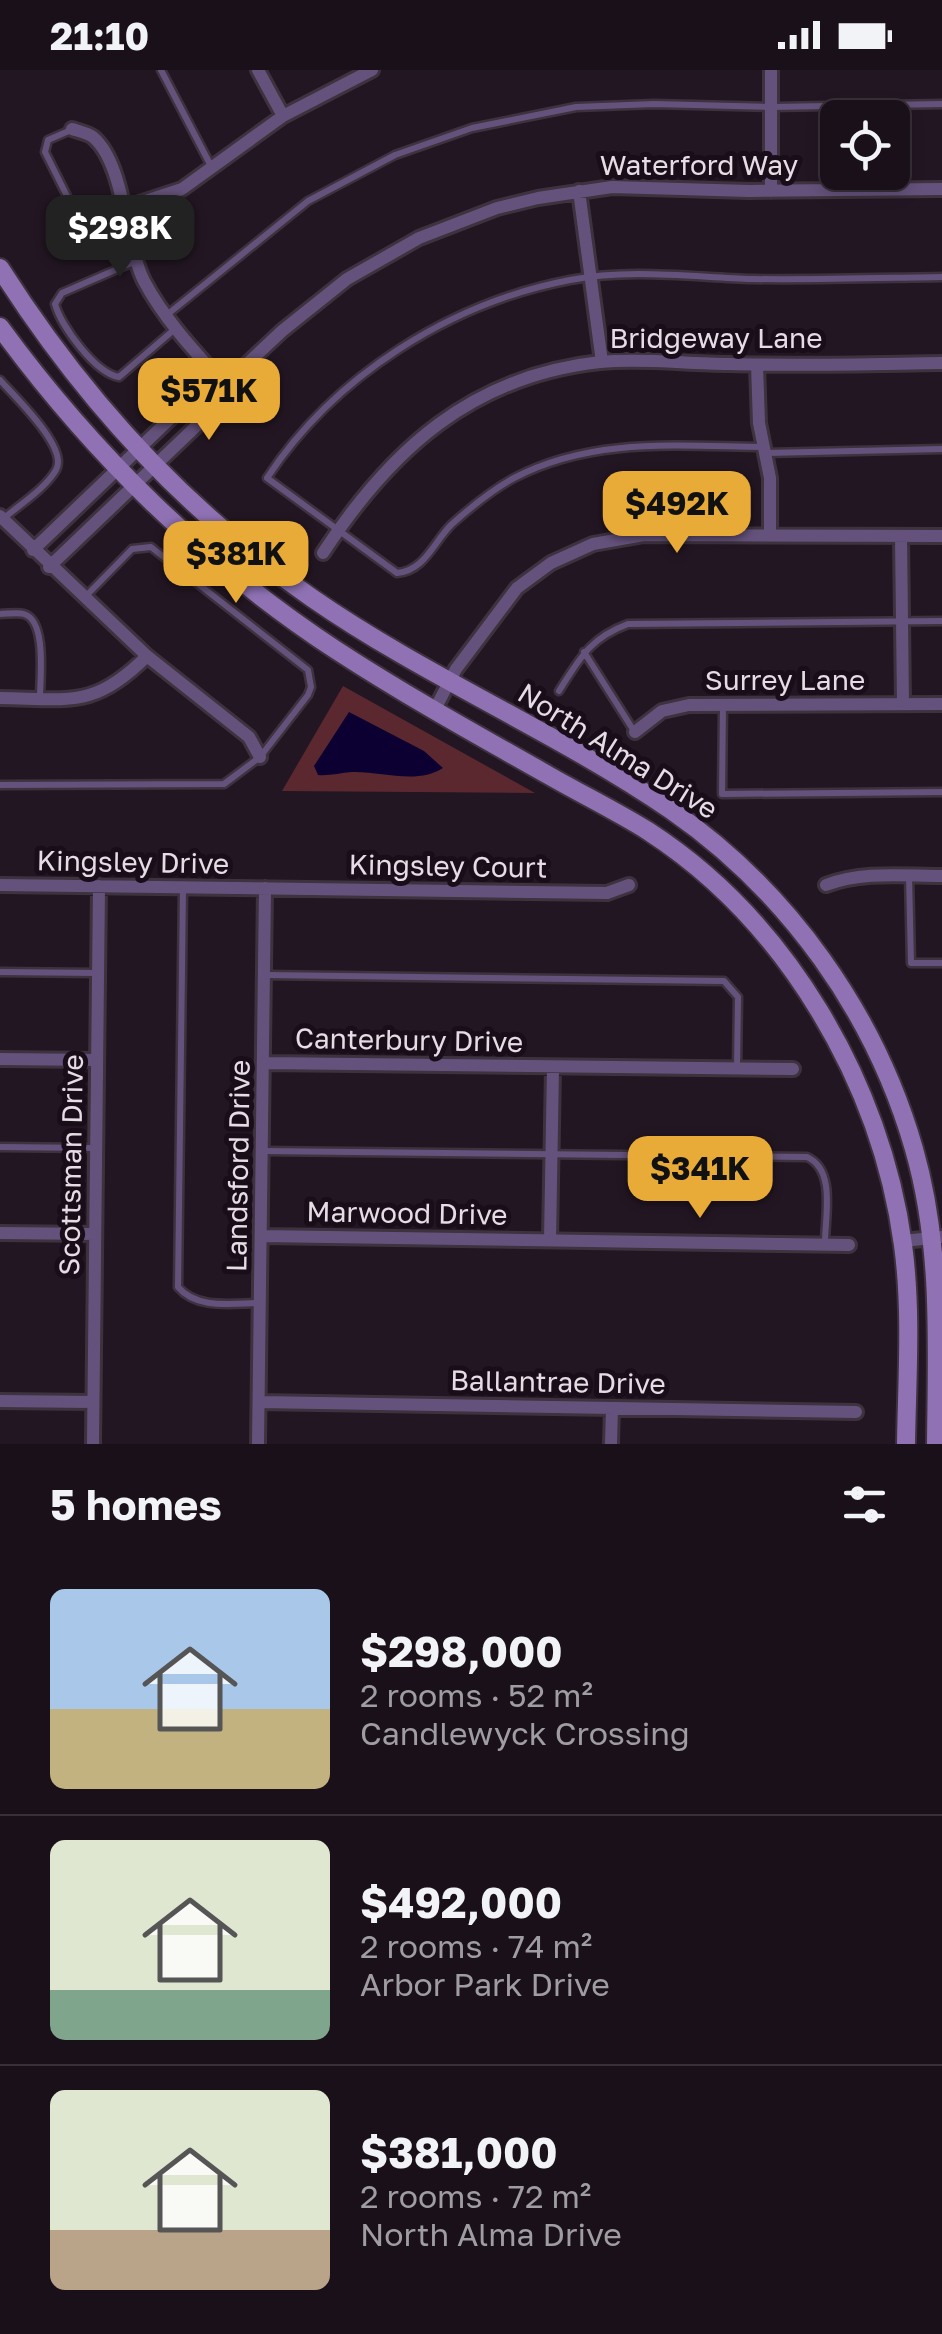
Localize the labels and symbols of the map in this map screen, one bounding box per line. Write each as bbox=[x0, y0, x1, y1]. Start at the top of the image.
street label: Waterford Way bbox=[600, 148, 799, 181]
pin: $298K bbox=[50, 195, 190, 280]
street label: Bridgeway Lane bbox=[609, 321, 823, 354]
pin: $571K bbox=[139, 358, 279, 443]
pin: $492K bbox=[607, 471, 747, 556]
pin: $381K bbox=[166, 521, 306, 606]
street label: Surrey Lane bbox=[705, 663, 865, 696]
street label: North Alma Drive bbox=[512, 676, 724, 825]
street label: Kingsley Drive bbox=[36, 843, 230, 880]
street label: Kingsley Court bbox=[348, 847, 548, 884]
street label: Canterbury Drive bbox=[295, 1021, 523, 1058]
street label: Scottsman Drive bbox=[52, 1054, 89, 1276]
street label: Landsford Drive bbox=[219, 1060, 256, 1272]
pin: $341K bbox=[630, 1136, 770, 1221]
street label: Marwood Drive bbox=[306, 1194, 508, 1231]
street label: Ballantrae Drive bbox=[450, 1363, 666, 1400]

